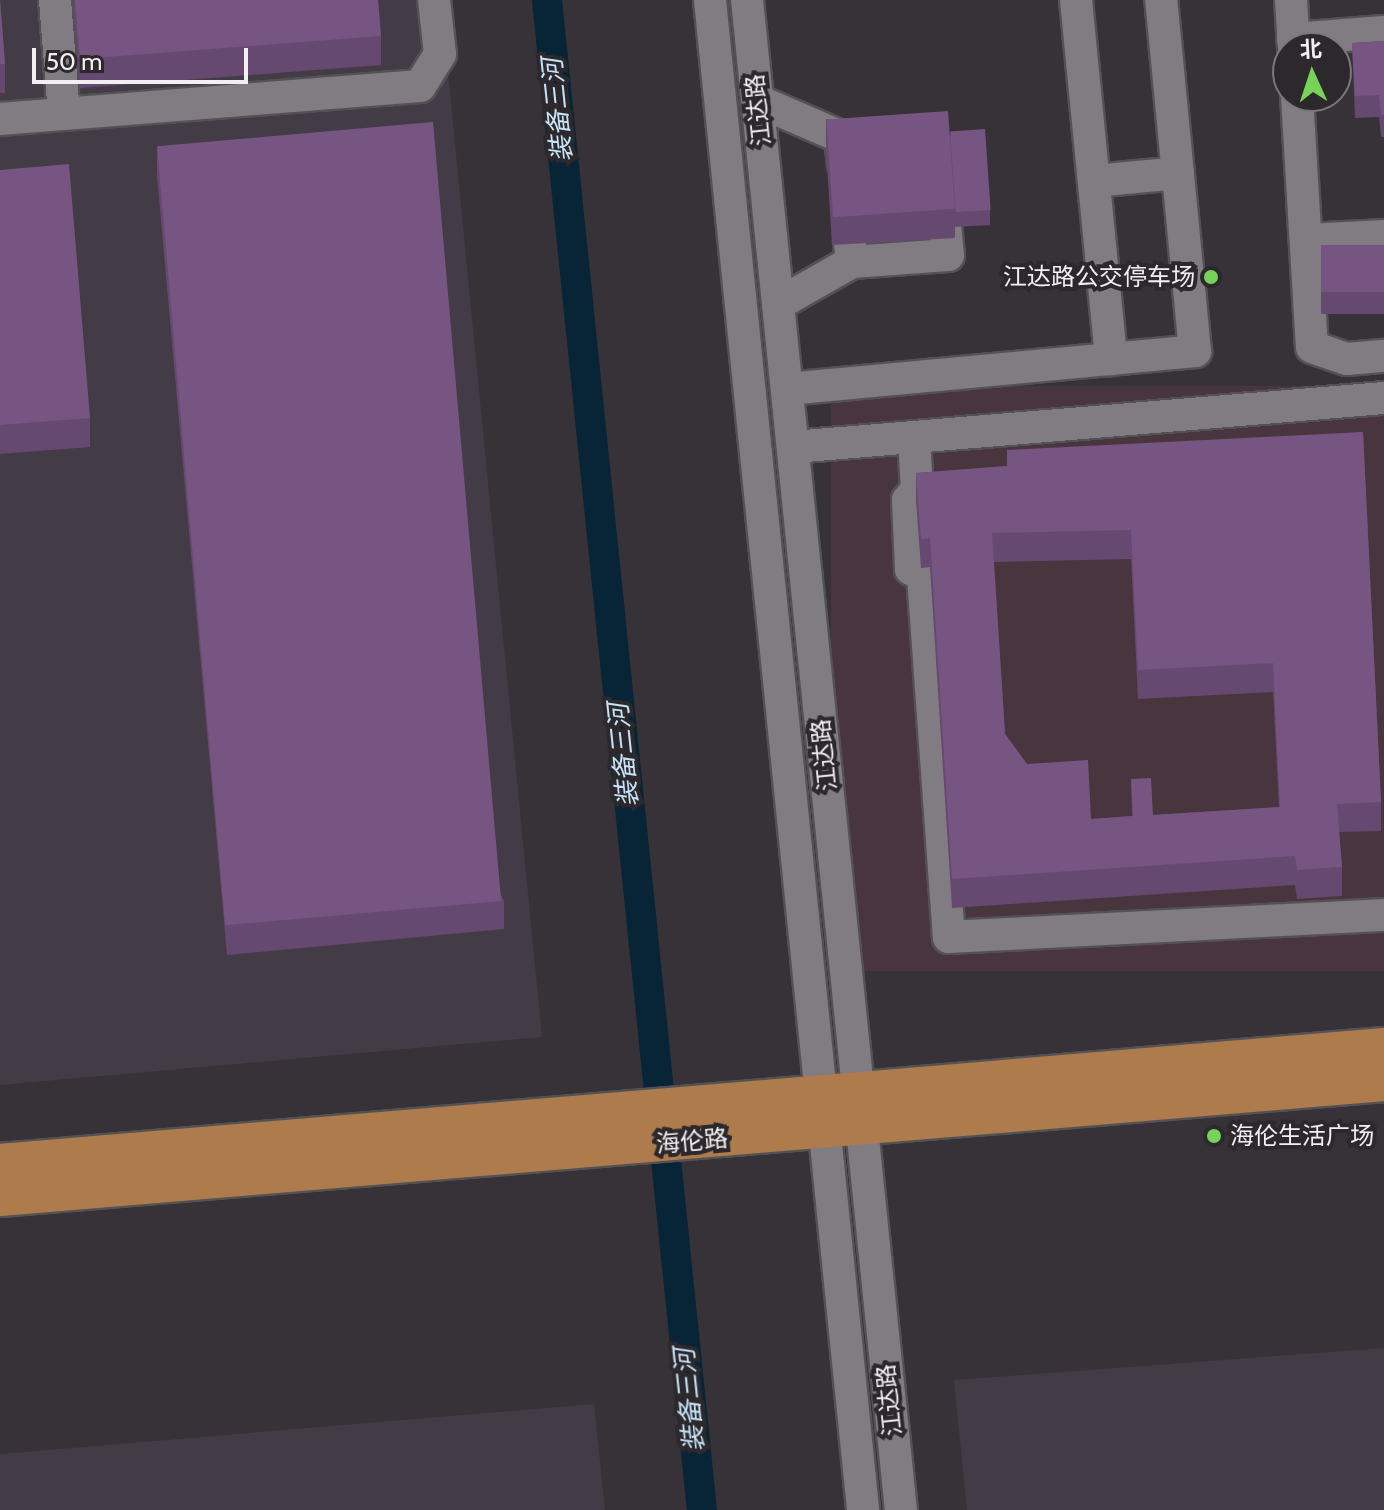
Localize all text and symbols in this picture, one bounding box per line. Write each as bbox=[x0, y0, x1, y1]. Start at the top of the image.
scale bar bbox=[36, 32, 252, 82]
north arrow bbox=[1272, 32, 1352, 112]
text: 北 bbox=[1299, 35, 1323, 64]
text: 50 m bbox=[46, 47, 102, 76]
water label: 装备三河 bbox=[537, 57, 579, 163]
street label: 江达路 bbox=[740, 73, 776, 147]
place label: 江达路公交停车场 bbox=[1003, 263, 1195, 291]
marker: 江达路公交停车场 bbox=[1202, 268, 1220, 286]
water label: 装备三河 bbox=[603, 702, 645, 808]
street label: 江达路 bbox=[806, 718, 842, 792]
place label: 海伦生活广场 bbox=[1230, 1122, 1374, 1150]
street label: 海伦路 bbox=[655, 1124, 729, 1158]
marker: 海伦生活广场 bbox=[1205, 1127, 1223, 1145]
water label: 装备三河 bbox=[669, 1347, 711, 1453]
street label: 江达路 bbox=[871, 1363, 907, 1437]

